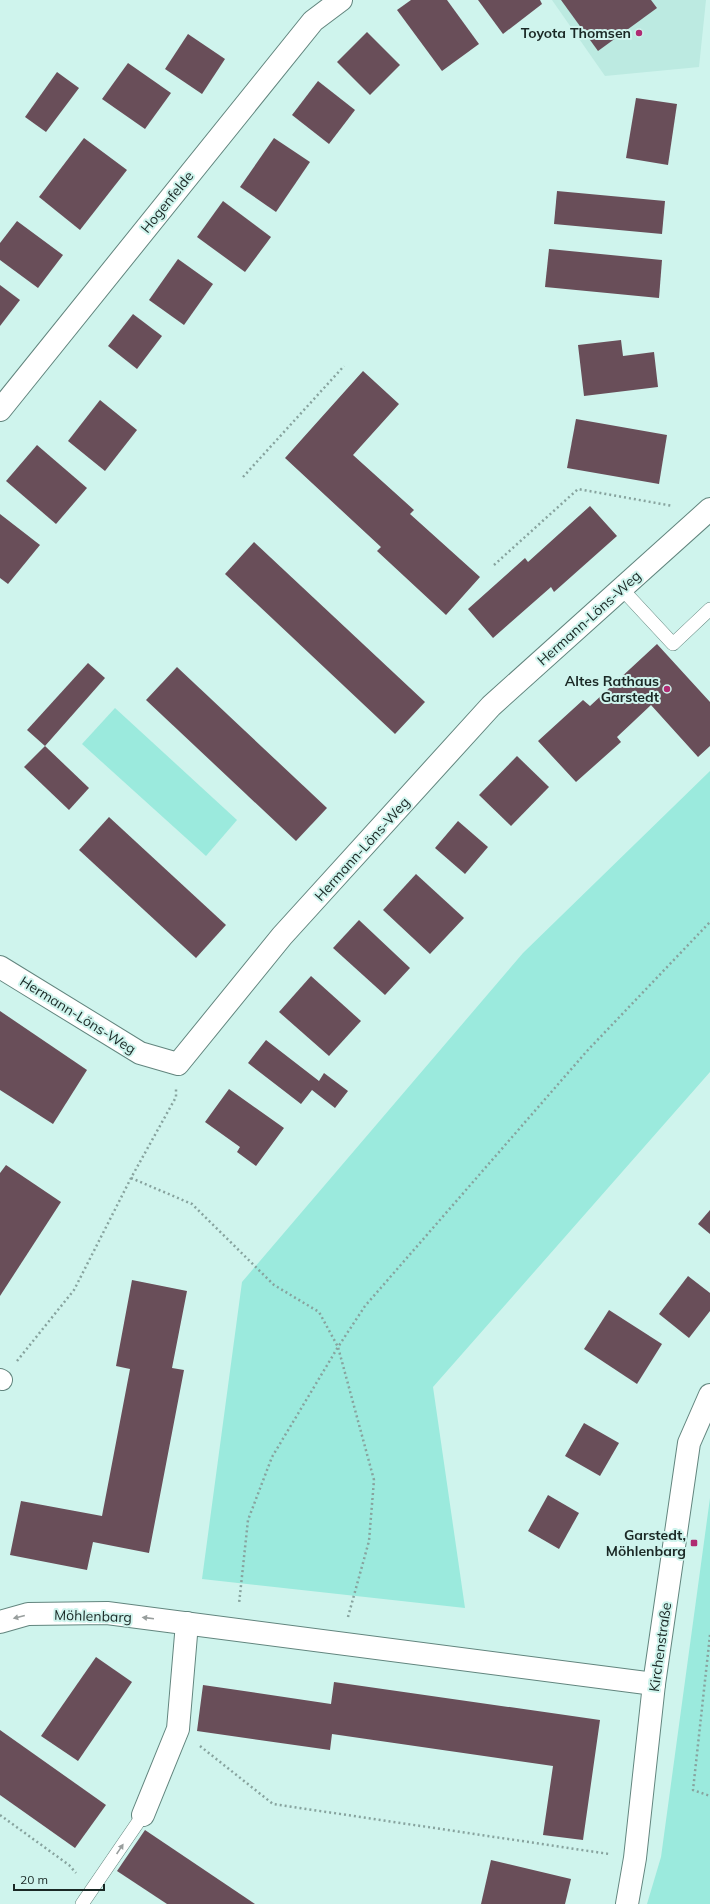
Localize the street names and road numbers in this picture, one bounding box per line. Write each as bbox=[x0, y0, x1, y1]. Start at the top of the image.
street label: Hogenfelde bbox=[137, 167, 197, 237]
street label: Hermann-Löns-Weg bbox=[533, 567, 645, 669]
street label: Hermann-Löns-Weg bbox=[311, 793, 413, 905]
street label: Hermann-Löns-Weg bbox=[17, 972, 139, 1058]
street label: Kirchenstraße bbox=[645, 1601, 675, 1693]
street label: Möhlenbarg bbox=[54, 1606, 132, 1626]

